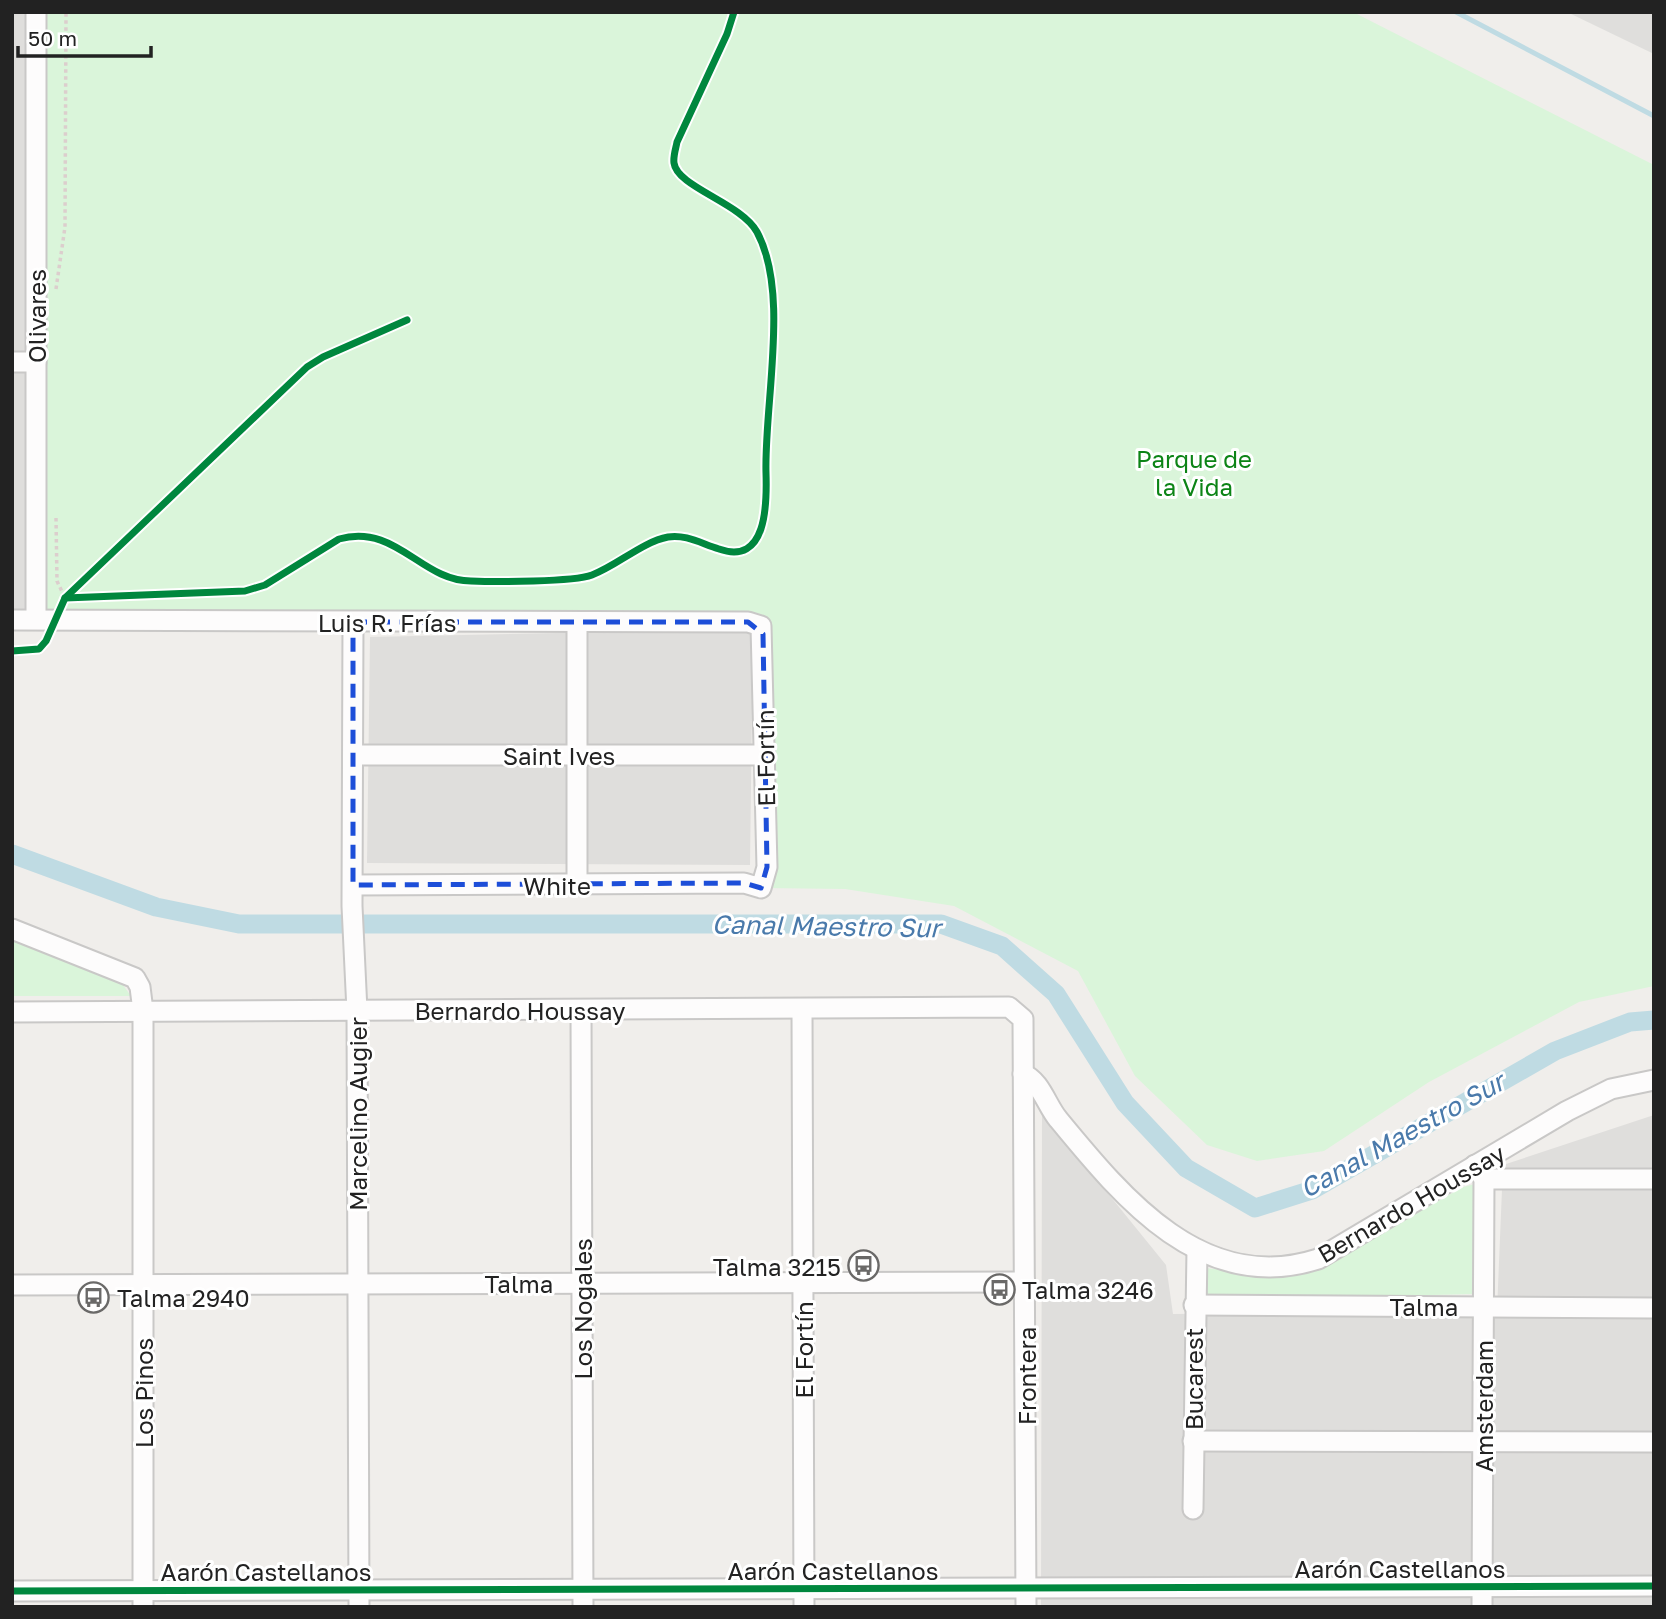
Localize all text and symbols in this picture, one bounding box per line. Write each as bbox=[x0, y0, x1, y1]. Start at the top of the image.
scale bar bbox=[18, 14, 150, 58]
text: 50 m bbox=[28, 25, 77, 51]
street label: Olivares bbox=[22, 269, 51, 363]
park label: Parque de la Vida bbox=[1136, 444, 1252, 501]
street label: Luis R. Frías bbox=[318, 608, 456, 637]
street label: El Fortín bbox=[750, 709, 780, 807]
street label: Saint Ives bbox=[503, 741, 615, 770]
street label: White bbox=[523, 871, 591, 900]
water label: Canal Maestro Sur bbox=[711, 909, 944, 944]
street label: Bernardo Houssay bbox=[414, 996, 626, 1025]
street label: Marcelino Augier bbox=[343, 1017, 372, 1211]
water label: Canal Maestro Sur bbox=[1294, 1064, 1513, 1204]
street label: Bernardo Houssay bbox=[1312, 1138, 1510, 1268]
street label: Los Nogales bbox=[568, 1238, 597, 1380]
bus stop icon: Talma 3215 bbox=[847, 1249, 881, 1283]
place label: Talma 3215 bbox=[713, 1252, 841, 1281]
street label: Talma bbox=[485, 1269, 553, 1298]
bus stop icon: Talma 3246 bbox=[982, 1272, 1016, 1306]
place label: Talma 3246 bbox=[1022, 1275, 1154, 1304]
bus stop icon: Talma 2940 bbox=[77, 1280, 111, 1314]
place label: Talma 2940 bbox=[117, 1283, 250, 1312]
street label: Talma bbox=[1390, 1292, 1458, 1321]
street label: El Fortín bbox=[789, 1301, 818, 1399]
street label: Frontera bbox=[1012, 1327, 1041, 1425]
street label: Bucarest bbox=[1179, 1328, 1208, 1430]
street label: Los Pinos bbox=[129, 1338, 158, 1448]
street label: Amsterdam bbox=[1469, 1340, 1498, 1472]
street label: Aarón Castellanos bbox=[1295, 1554, 1505, 1583]
street label: Aarón Castellanos bbox=[728, 1556, 938, 1585]
street label: Aarón Castellanos bbox=[161, 1557, 371, 1586]

